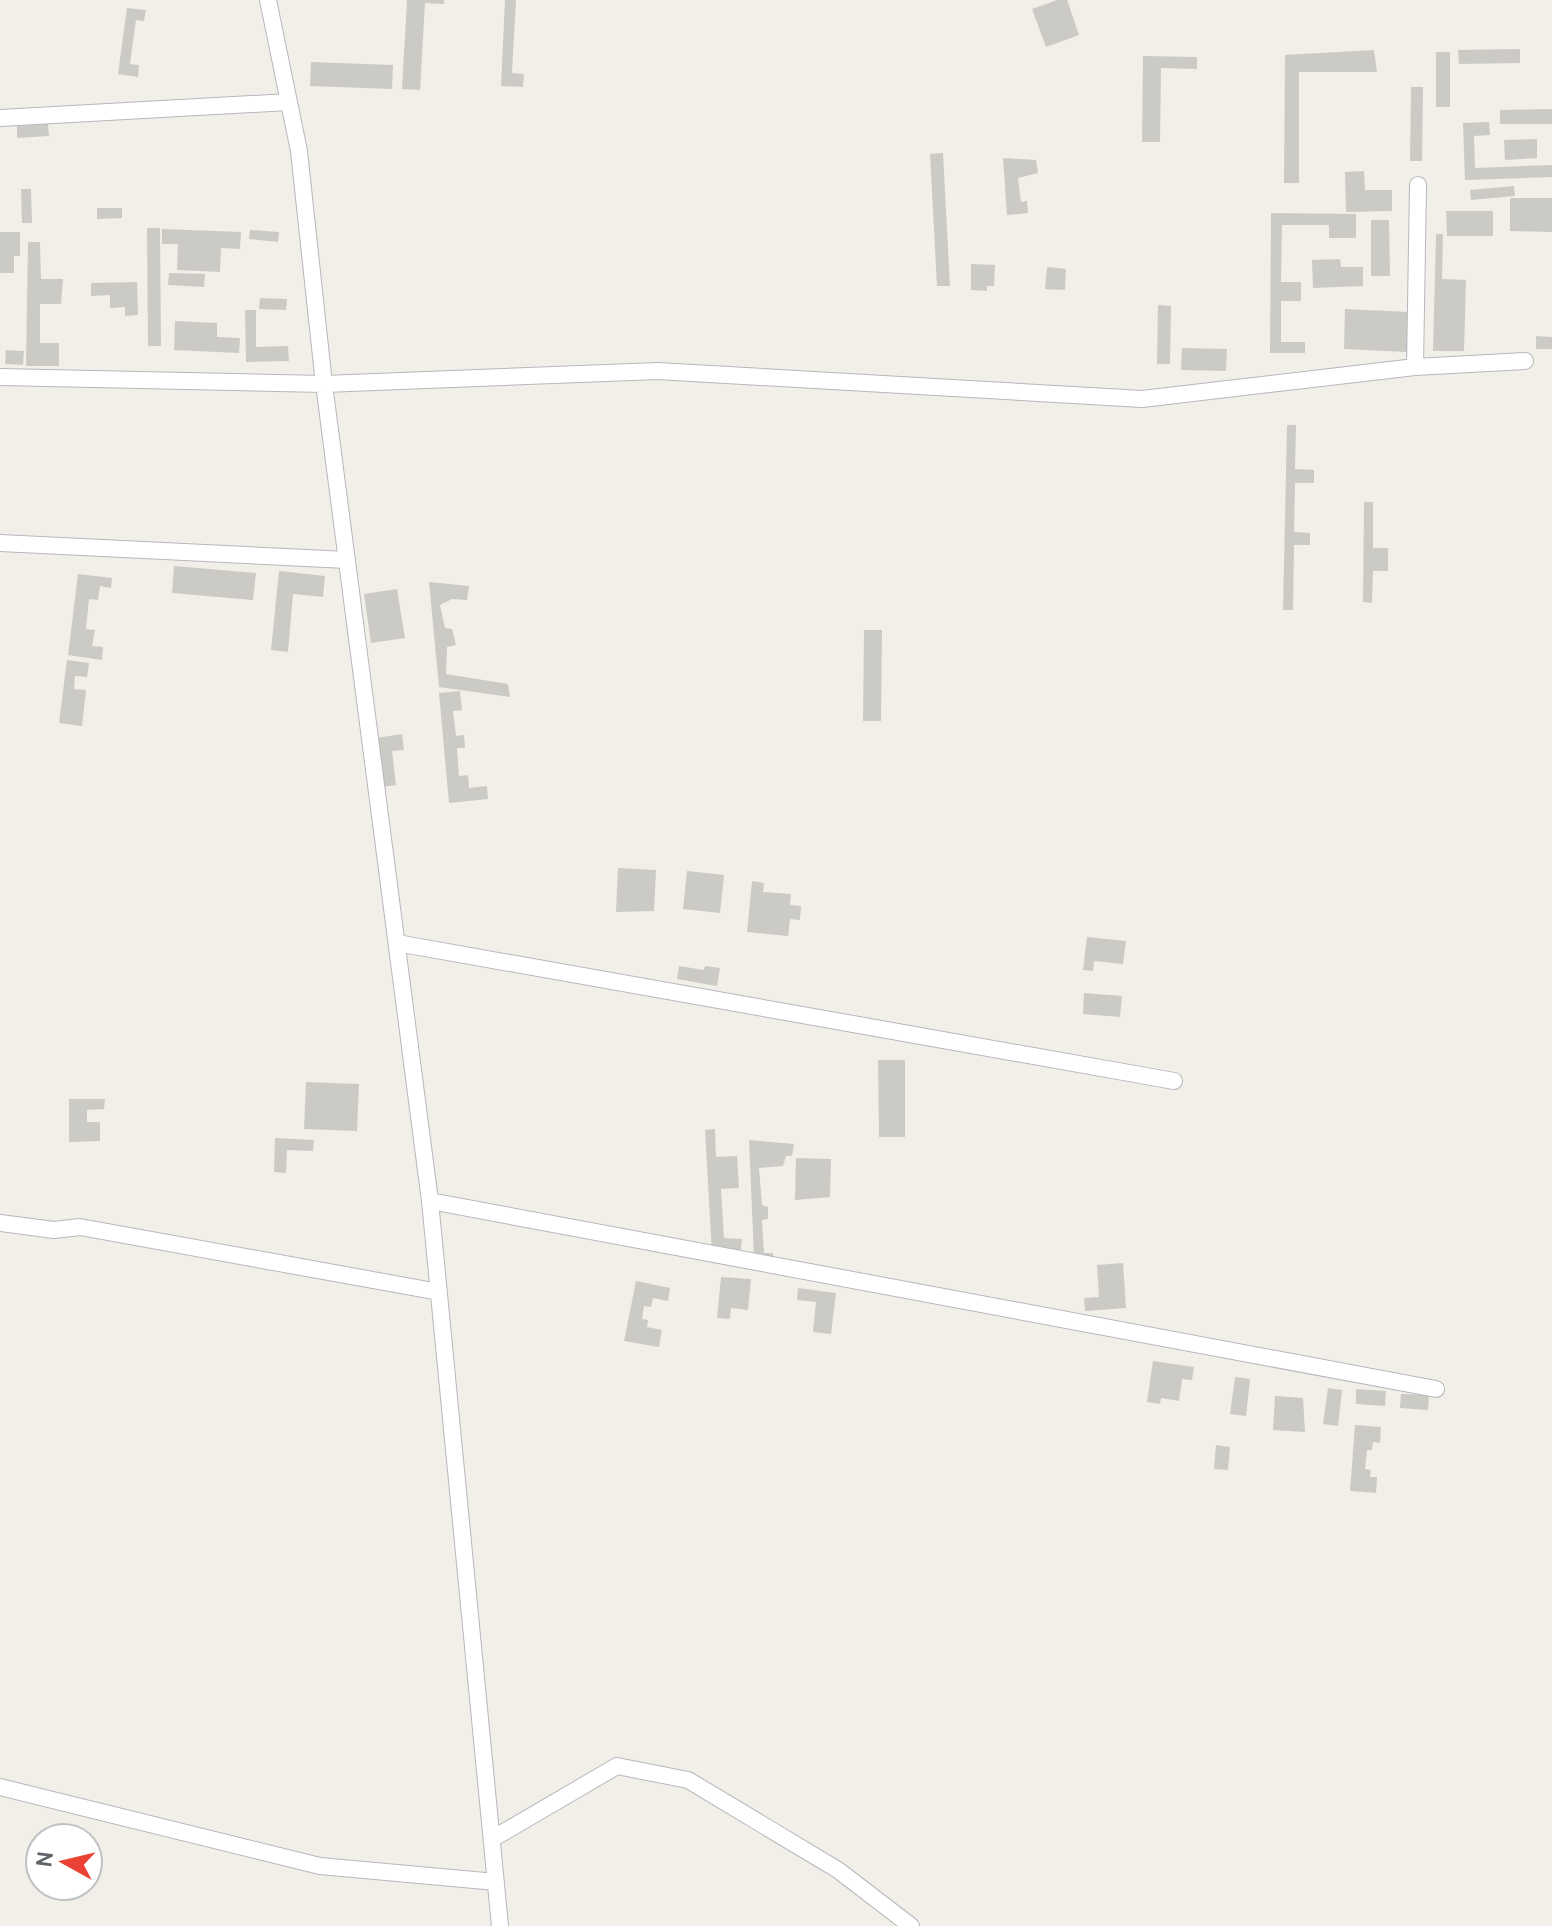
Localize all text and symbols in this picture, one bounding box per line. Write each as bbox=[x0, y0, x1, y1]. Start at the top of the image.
north arrow bbox=[24, 1822, 104, 1902]
text: N bbox=[30, 1850, 59, 1869]

